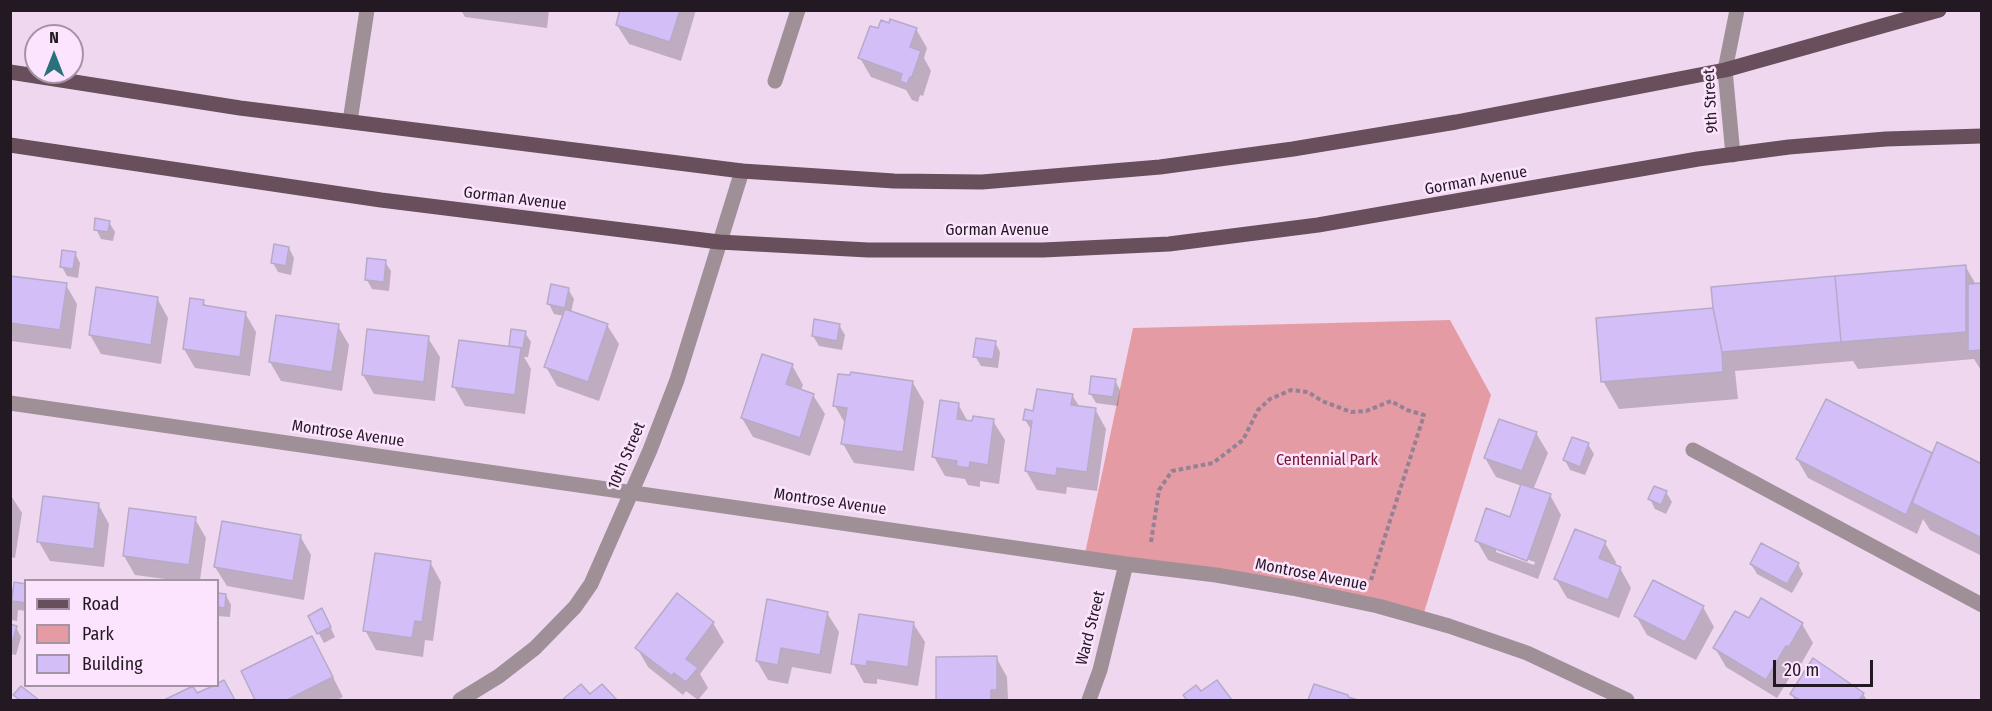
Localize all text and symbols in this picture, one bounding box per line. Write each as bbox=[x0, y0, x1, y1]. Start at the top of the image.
north arrow bbox=[24, 24, 84, 84]
text: N bbox=[49, 28, 59, 47]
street label: 9th Street bbox=[1700, 68, 1722, 134]
street label: Gorman Avenue bbox=[1423, 163, 1529, 199]
street label: Gorman Avenue bbox=[462, 183, 568, 215]
street label: Gorman Avenue bbox=[945, 221, 1049, 241]
street label: Montrose Avenue bbox=[290, 417, 406, 451]
street label: 10th Street bbox=[604, 419, 650, 493]
park label: Centennial Park bbox=[1276, 451, 1378, 471]
street label: Montrose Avenue bbox=[772, 485, 888, 519]
street label: Montrose Avenue bbox=[1253, 555, 1369, 595]
legend bbox=[24, 579, 219, 687]
street label: Ward Street bbox=[1072, 589, 1110, 667]
text: Road bbox=[82, 593, 119, 615]
text: Park bbox=[82, 623, 114, 645]
scale bar bbox=[1776, 648, 1876, 686]
text: Building bbox=[82, 653, 143, 675]
text: 20 m bbox=[1784, 659, 1819, 681]

